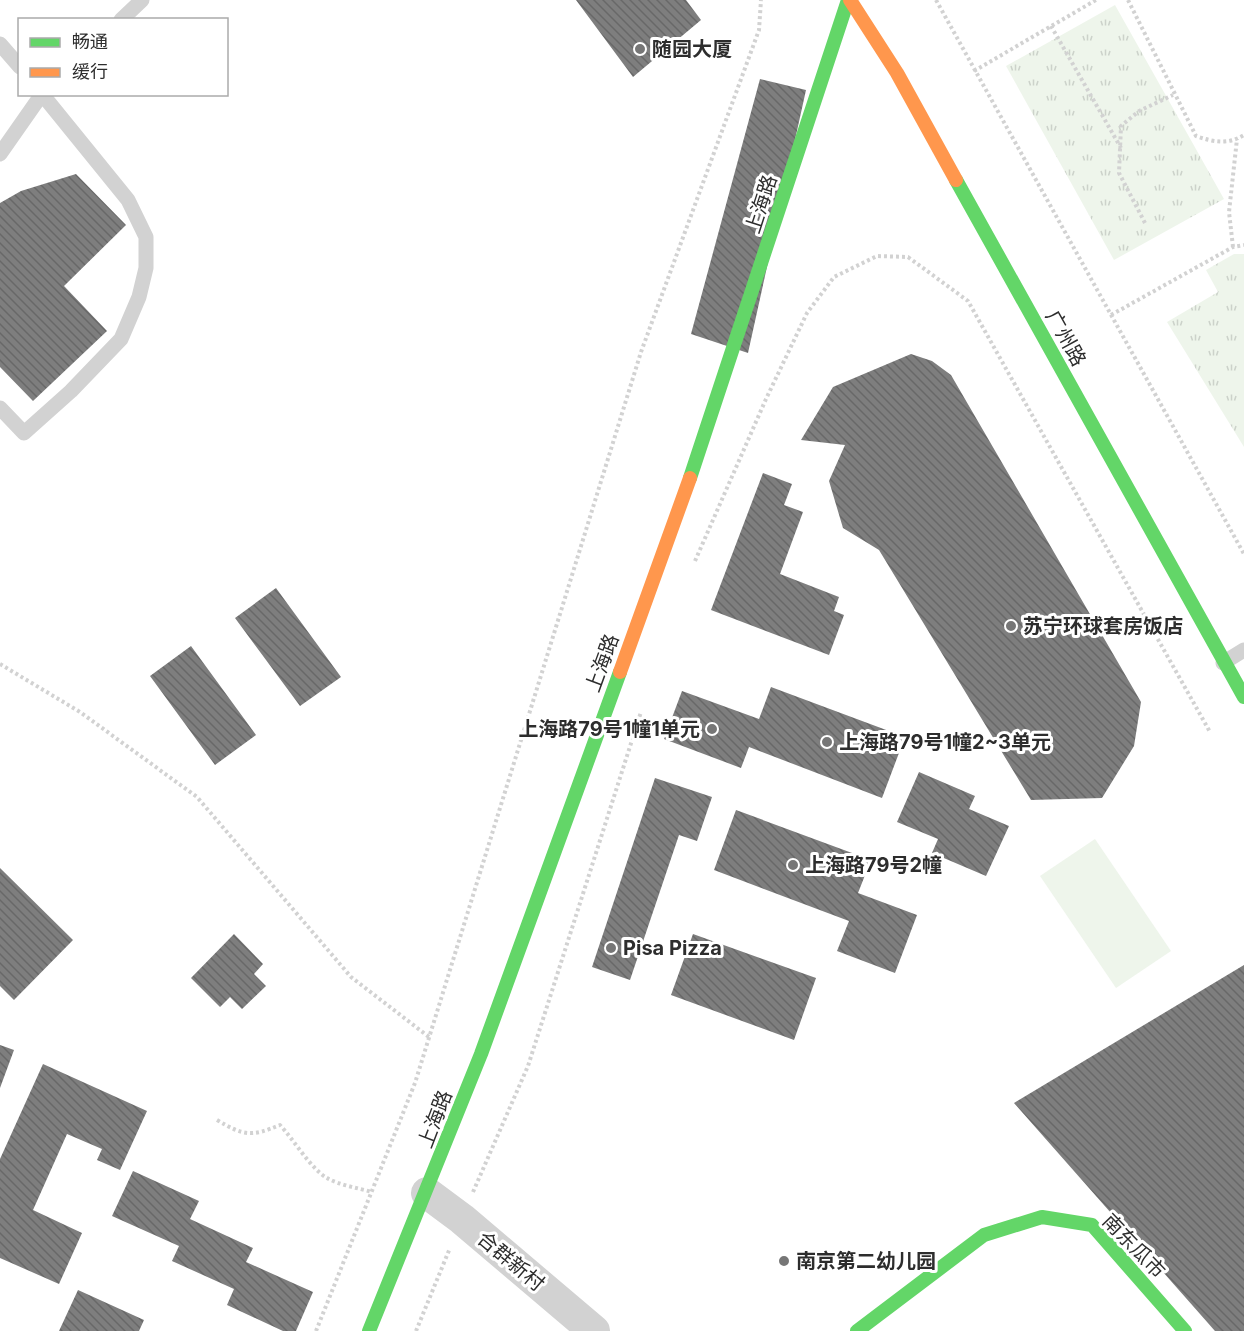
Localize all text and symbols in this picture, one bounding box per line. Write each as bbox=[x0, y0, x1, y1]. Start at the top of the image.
legend bbox=[18, 18, 228, 96]
text: 畅通 bbox=[72, 31, 108, 52]
place label: 随园大厦 bbox=[652, 37, 732, 61]
marker: 随园大厦 bbox=[633, 42, 647, 56]
text: 缓行 bbox=[72, 61, 108, 82]
street label: 上海路 bbox=[740, 172, 782, 236]
street label: 广州路 bbox=[1041, 306, 1091, 370]
place label: 苏宁环球套房饭店 bbox=[1023, 614, 1183, 638]
marker: 苏宁环球套房饭店 bbox=[1004, 619, 1018, 633]
street label: 上海路 bbox=[580, 631, 624, 695]
place label: 上海路79号1幢1单元 bbox=[518, 717, 700, 741]
marker: 上海路79号1幢1单元 bbox=[705, 722, 719, 736]
place label: 上海路79号1幢2~3单元 bbox=[839, 730, 1051, 754]
marker: 上海路79号1幢2~3单元 bbox=[820, 735, 834, 749]
place label: 上海路79号2幢 bbox=[805, 853, 942, 877]
marker: 上海路79号2幢 bbox=[786, 858, 800, 872]
place label: Pisa Pizza bbox=[623, 936, 722, 960]
marker: Pisa Pizza bbox=[604, 941, 618, 955]
street label: 上海路 bbox=[413, 1087, 457, 1151]
street label: 南东瓜市 bbox=[1098, 1209, 1170, 1283]
street label: 合群新村 bbox=[473, 1226, 549, 1296]
place label: 南京第二幼儿园 bbox=[796, 1249, 936, 1273]
marker: 南京第二幼儿园 bbox=[777, 1254, 791, 1268]

